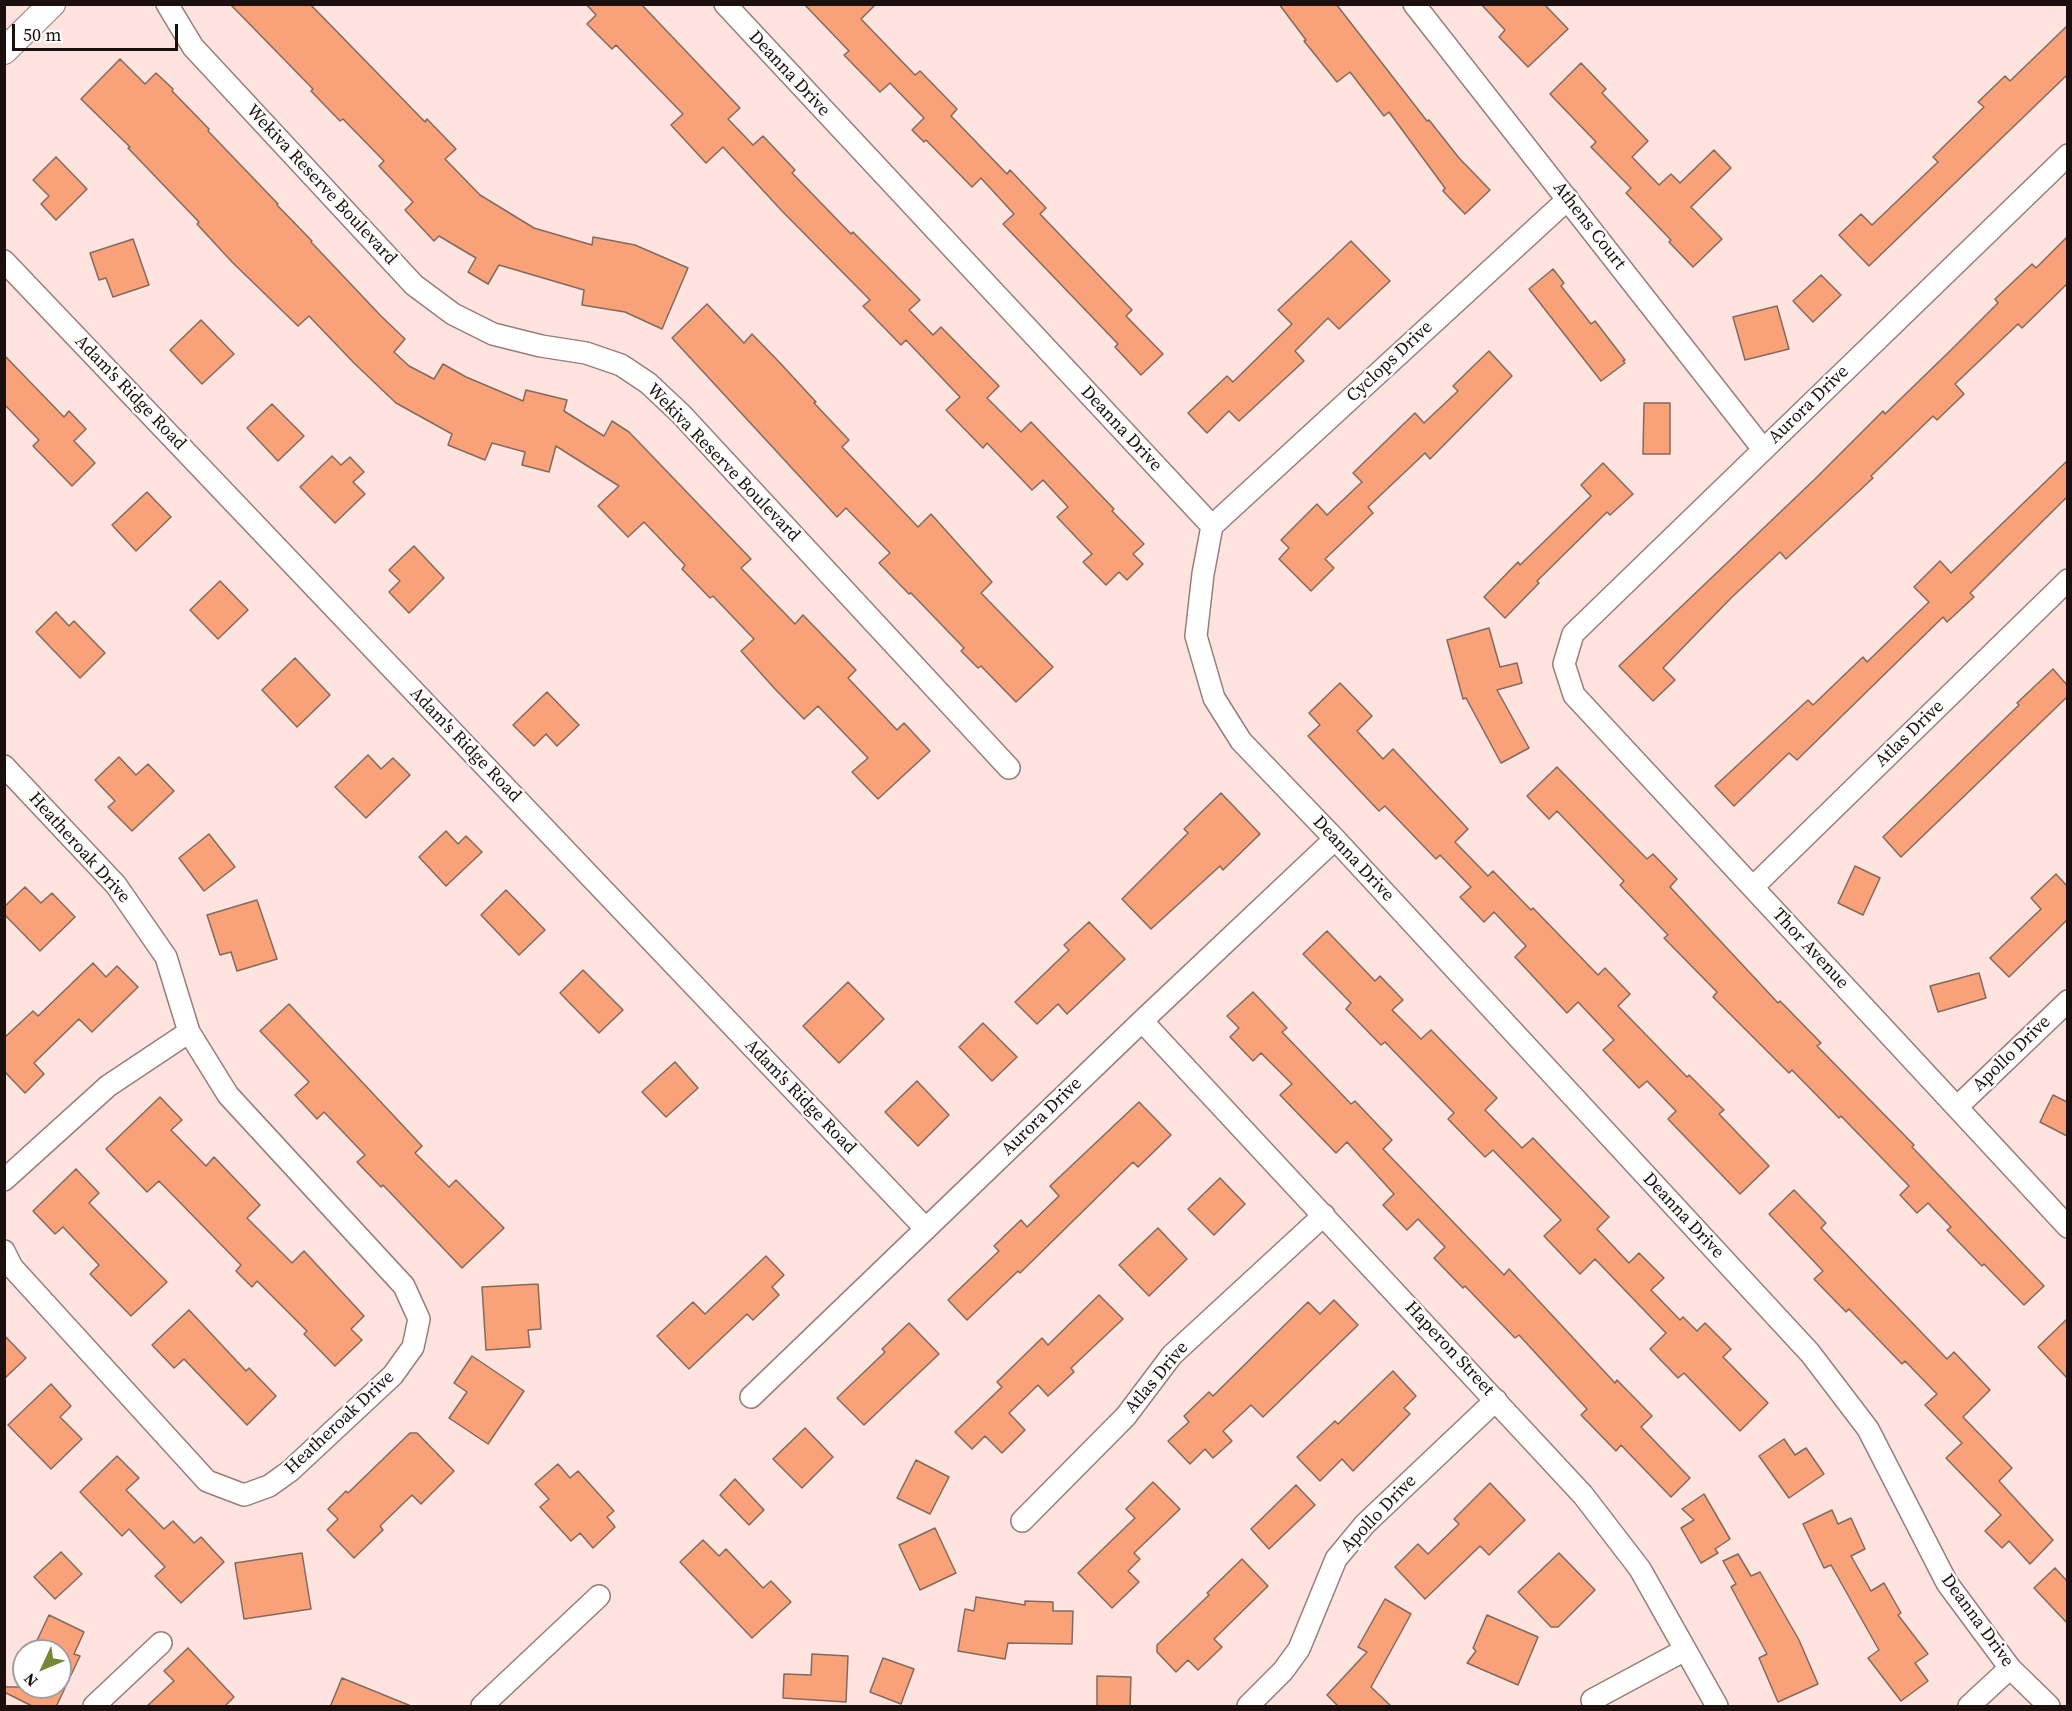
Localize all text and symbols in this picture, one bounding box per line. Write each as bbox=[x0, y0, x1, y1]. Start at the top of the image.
scale bar bbox=[15, 12, 182, 50]
text: 50 m bbox=[23, 22, 61, 47]
street label: Deanna Drive bbox=[744, 27, 834, 121]
street label: Wekiva Reserve Boulevard bbox=[241, 100, 401, 270]
street label: Athens Court bbox=[1548, 178, 1630, 274]
street label: Cyclops Drive bbox=[1342, 317, 1438, 407]
street label: Adam's Ridge Road bbox=[70, 331, 190, 455]
street label: Aurora Drive bbox=[1764, 361, 1854, 449]
street label: Wekiva Reserve Boulevard bbox=[642, 380, 804, 546]
street label: Deanna Drive bbox=[1076, 382, 1166, 476]
street label: Adam's Ridge Road bbox=[405, 683, 525, 807]
street label: Atlas Drive bbox=[1871, 696, 1949, 772]
street label: Heatheroak Drive bbox=[24, 788, 134, 908]
street label: Deanna Drive bbox=[1308, 812, 1398, 906]
street label: Thor Avenue bbox=[1767, 904, 1853, 994]
street label: Apollo Drive bbox=[1969, 1012, 2055, 1096]
street label: Adam's Ridge Road bbox=[740, 1035, 860, 1159]
street label: Aurora Drive bbox=[997, 1073, 1087, 1161]
street label: Deanna Drive bbox=[1638, 1169, 1728, 1263]
street label: Haperon Street bbox=[1400, 1297, 1498, 1401]
street label: Atlas Drive bbox=[1121, 1338, 1193, 1418]
street label: Heatheroak Drive bbox=[281, 1367, 399, 1479]
street label: Apollo Drive bbox=[1337, 1471, 1421, 1557]
street label: Deanna Drive bbox=[1936, 1570, 2018, 1672]
north arrow bbox=[12, 1639, 72, 1699]
text: N bbox=[19, 1668, 42, 1692]

